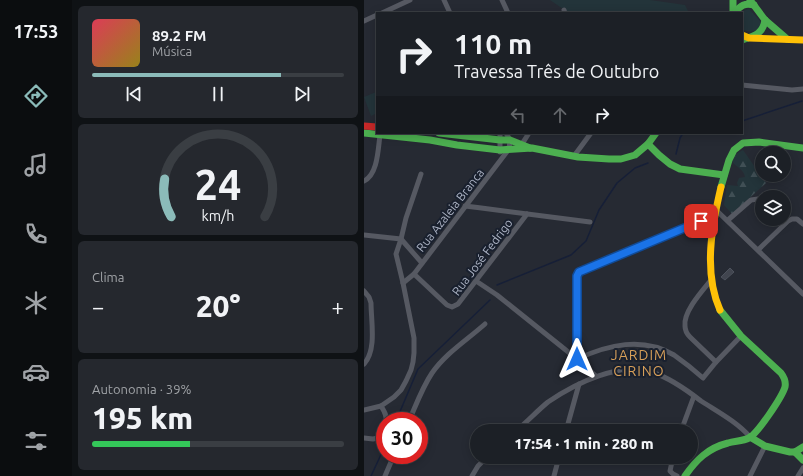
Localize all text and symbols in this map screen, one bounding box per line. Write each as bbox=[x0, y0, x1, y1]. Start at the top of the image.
text: 17:53 bbox=[13, 21, 59, 41]
text: 89.2 FM bbox=[152, 27, 206, 44]
icon: right bbox=[388, 28, 440, 80]
text: 110 m bbox=[454, 28, 532, 59]
text: Música bbox=[152, 44, 192, 58]
text: Travessa Três de Outubro bbox=[454, 61, 659, 81]
icon: directions bbox=[22, 82, 50, 110]
icon: previous bbox=[123, 83, 145, 105]
icon: pause bbox=[207, 83, 229, 105]
icon: next bbox=[291, 83, 313, 105]
icon: left bbox=[507, 104, 529, 126]
icon: ahead bbox=[549, 104, 571, 126]
icon: right bbox=[591, 104, 613, 126]
map controls bbox=[755, 146, 791, 226]
button: search bbox=[755, 146, 791, 182]
icon: music bbox=[22, 151, 50, 179]
text: 24 bbox=[195, 161, 241, 208]
street label: Rua Azaleia Branca bbox=[414, 166, 486, 254]
button: layers bbox=[755, 190, 791, 226]
pin bbox=[684, 204, 718, 238]
text: km/h bbox=[202, 208, 234, 224]
icon: arrive bbox=[690, 210, 712, 232]
street label: Rua José Fedrigo bbox=[449, 216, 515, 298]
icon: phone bbox=[22, 220, 50, 248]
text: Clima bbox=[92, 270, 124, 284]
icon: climate bbox=[22, 289, 50, 317]
text: 20° bbox=[196, 289, 240, 323]
text: − bbox=[92, 294, 104, 319]
text: + bbox=[332, 294, 344, 319]
position arrow bbox=[556, 338, 598, 380]
district label: JARDIM CIRINO bbox=[611, 347, 667, 379]
icon: car bbox=[22, 358, 50, 386]
text: Autonomia · 39% bbox=[92, 382, 191, 396]
text: 195 km bbox=[92, 401, 193, 435]
speed limit sign: 30 bbox=[376, 412, 428, 464]
icon: filters bbox=[22, 427, 50, 455]
text: 17:54 · 1 min · 280 m bbox=[514, 435, 654, 452]

